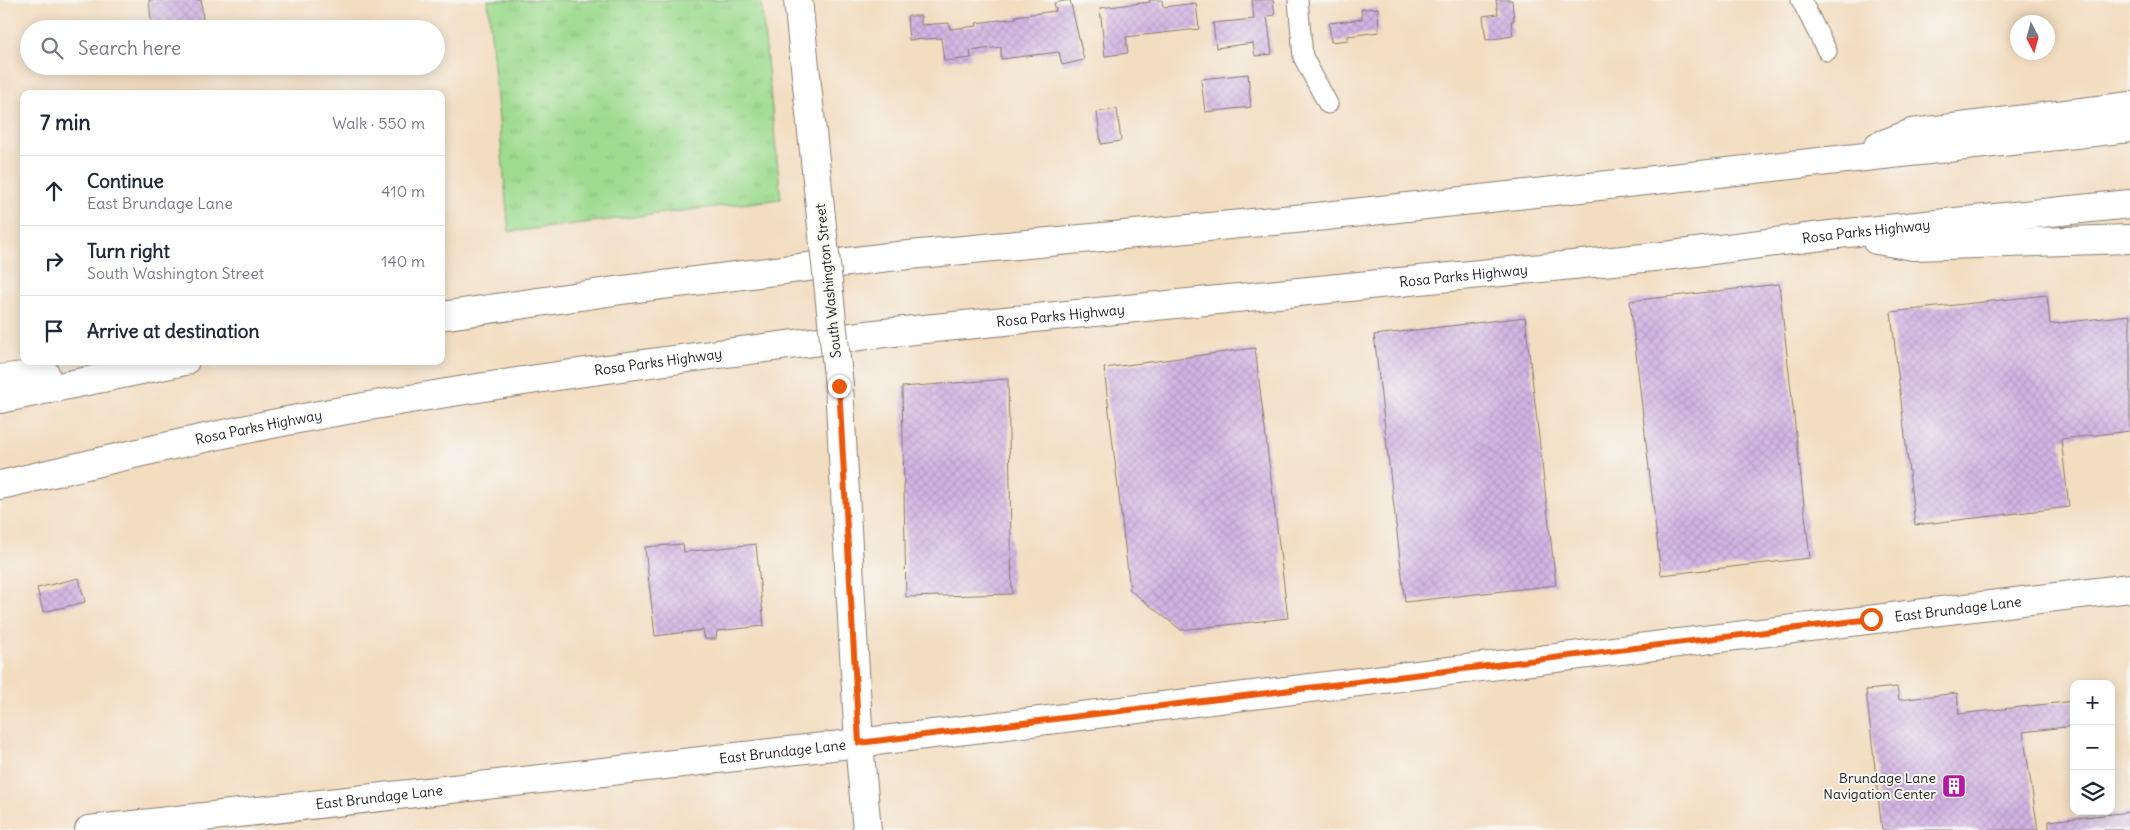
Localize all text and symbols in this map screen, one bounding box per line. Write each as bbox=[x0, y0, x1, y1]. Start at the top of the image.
north arrow bbox=[2010, 15, 2055, 60]
search box bbox=[20, 20, 445, 75]
icon: search bbox=[38, 34, 66, 62]
text: Search here bbox=[78, 36, 181, 60]
text: 7 min bbox=[40, 109, 91, 136]
text: Walk · 550 m bbox=[332, 113, 425, 133]
text: Continue bbox=[87, 169, 164, 193]
icon: ahead bbox=[40, 177, 68, 205]
text: 410 m bbox=[381, 181, 425, 201]
text: East Brundage Lane bbox=[87, 193, 233, 213]
street label: South Washington Street bbox=[811, 203, 845, 359]
street label: Rosa Parks Highway bbox=[1801, 216, 1931, 248]
text: Turn right bbox=[87, 239, 170, 263]
icon: right bbox=[40, 247, 68, 275]
text: 140 m bbox=[381, 251, 425, 271]
street label: Rosa Parks Highway bbox=[1398, 260, 1529, 291]
text: South Washington Street bbox=[87, 263, 264, 283]
street label: Rosa Parks Highway bbox=[995, 300, 1126, 331]
icon: arrive bbox=[40, 317, 68, 345]
text: Arrive at destination bbox=[87, 319, 260, 343]
street label: Rosa Parks Highway bbox=[593, 344, 723, 380]
route end bbox=[828, 375, 851, 398]
street label: Rosa Parks Highway bbox=[193, 406, 323, 449]
street label: East Brundage Lane bbox=[1893, 592, 2022, 626]
route start bbox=[1860, 608, 1883, 631]
map controls bbox=[2070, 680, 2115, 815]
button: + bbox=[2070, 680, 2115, 725]
button: − bbox=[2070, 725, 2115, 770]
street label: East Brundage Lane bbox=[718, 736, 847, 768]
place label: Brundage Lane Navigation Center bbox=[1823, 769, 1936, 803]
button: layers bbox=[2070, 770, 2115, 815]
building icon: Brundage Lane Navigation Center bbox=[1941, 773, 1967, 799]
street label: East Brundage Lane bbox=[315, 781, 444, 813]

